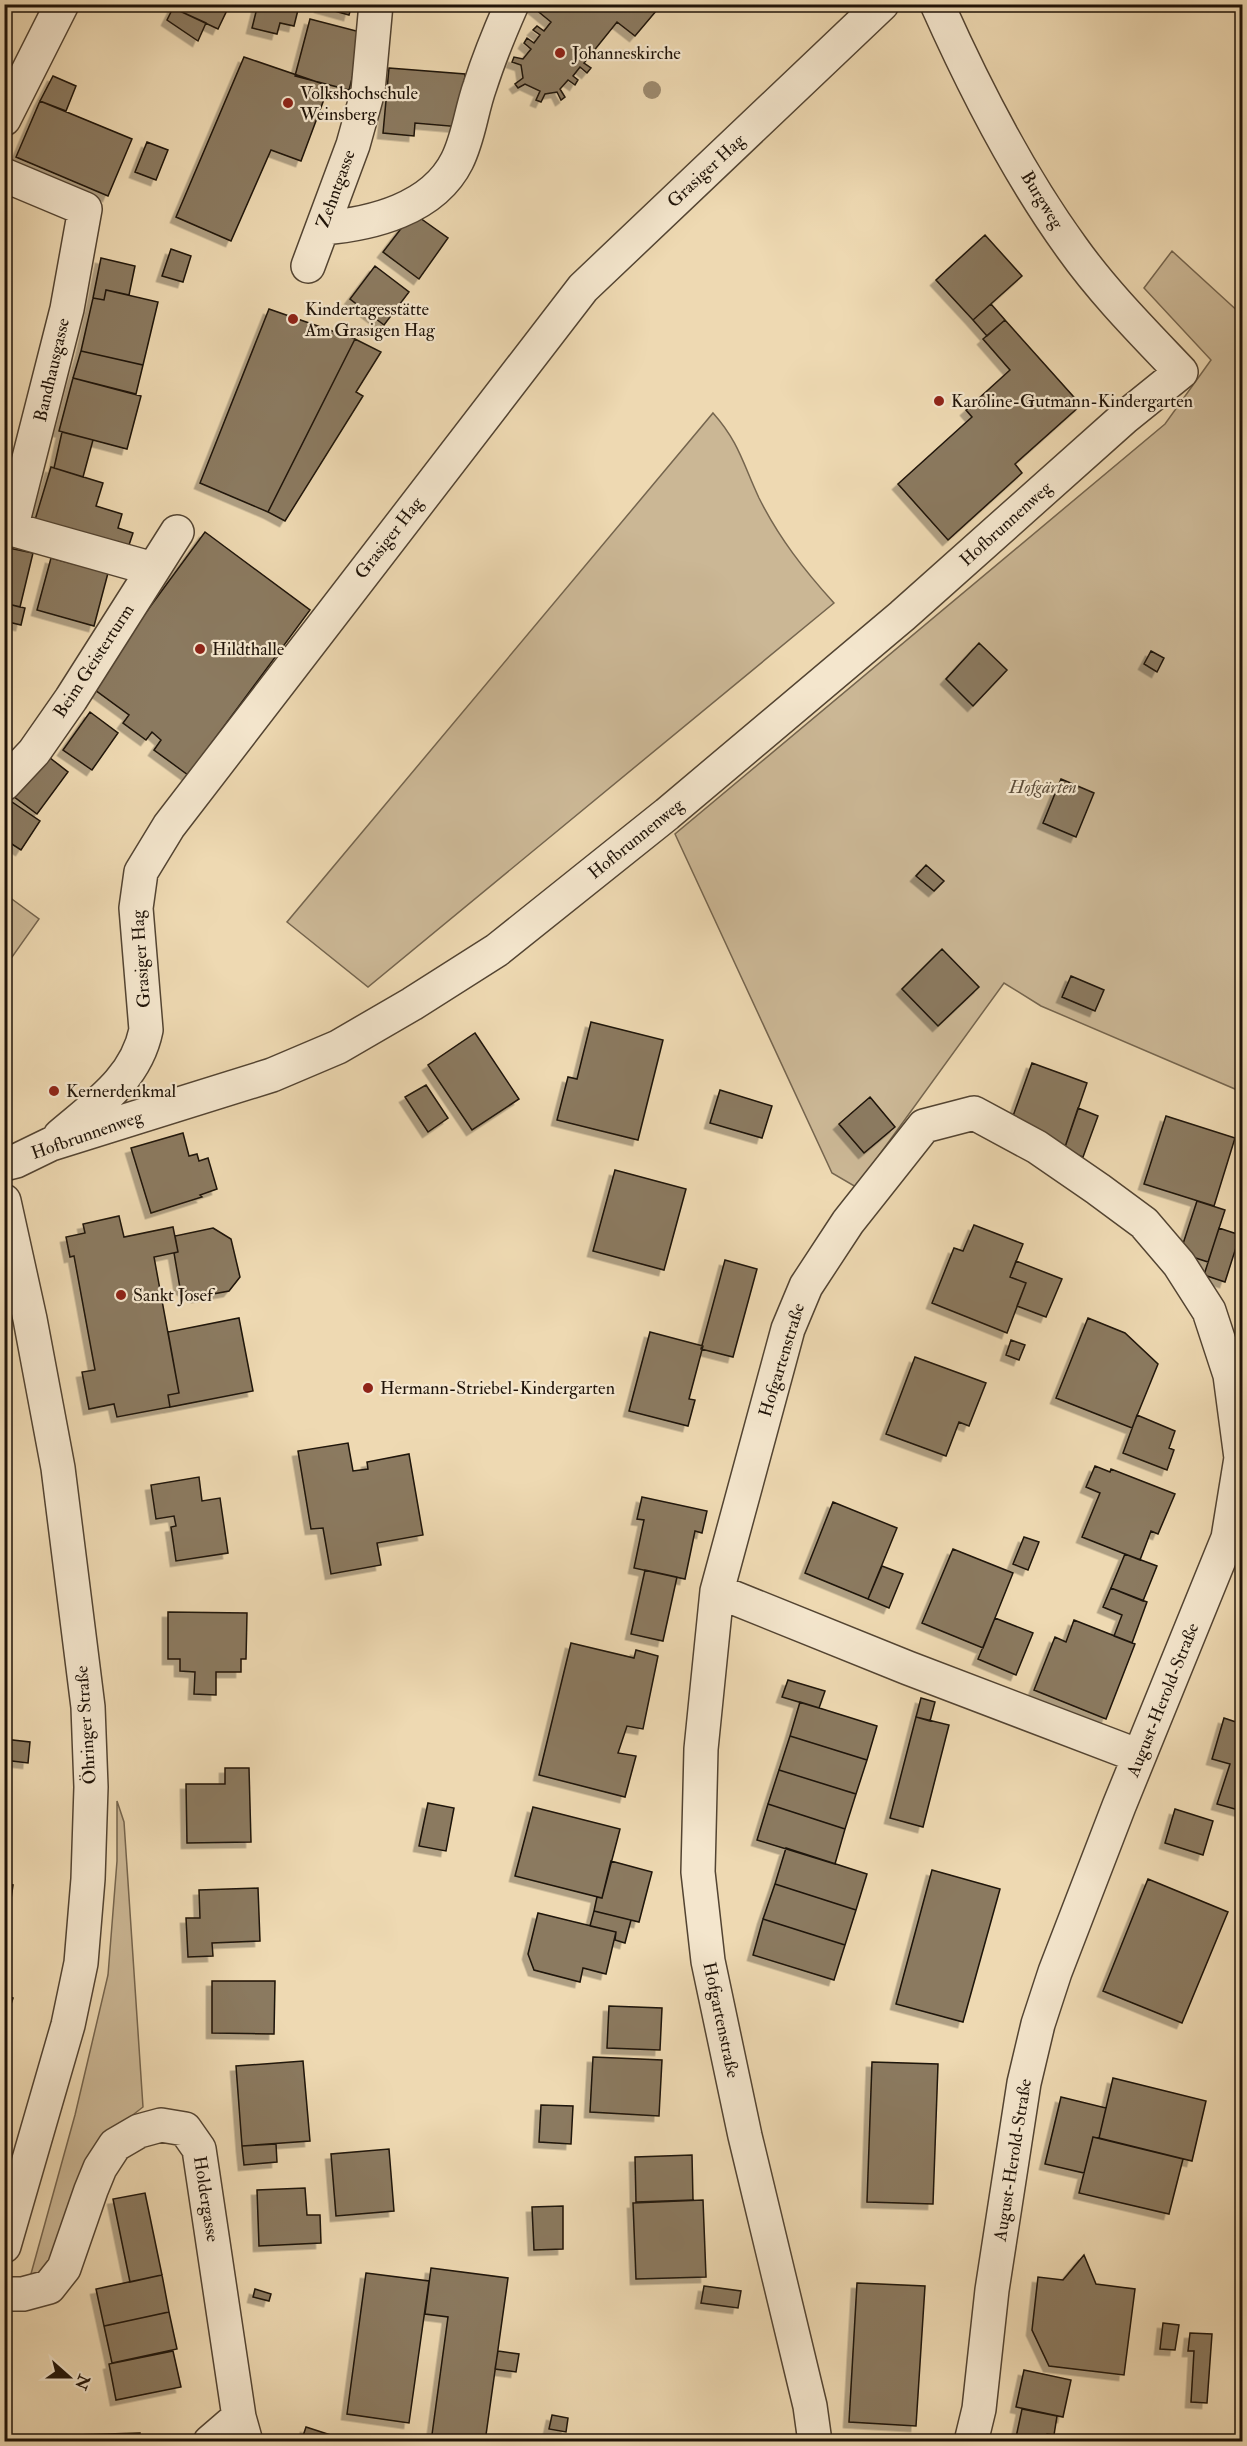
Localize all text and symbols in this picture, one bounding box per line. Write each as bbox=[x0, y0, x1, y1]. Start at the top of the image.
place label: Johanneskirche bbox=[571, 42, 681, 65]
marker: Johanneskirche bbox=[553, 46, 567, 60]
place label: Volkshochschule Weinsberg bbox=[299, 82, 418, 126]
marker: Volkshochschule Weinsberg bbox=[281, 96, 295, 110]
street label: Grasiger Hag bbox=[662, 128, 751, 213]
street label: Zehntgasse bbox=[311, 146, 361, 231]
street label: Burgweg bbox=[1015, 167, 1069, 234]
place label: Kindertagesstätte Am Grasigen Hag bbox=[304, 298, 436, 342]
marker: Kindertagesstätte Am Grasigen Hag bbox=[286, 312, 300, 326]
street label: Bandhausgasse bbox=[29, 315, 75, 424]
place label: Karoline-Gutmann-Kindergarten bbox=[951, 390, 1193, 413]
marker: Karoline-Gutmann-Kindergarten bbox=[932, 394, 946, 408]
street label: Hofbrunnenweg bbox=[955, 476, 1058, 571]
street label: Grasiger Hag bbox=[350, 491, 429, 584]
street label: Beim Geisterturm bbox=[49, 600, 139, 722]
place label: Hildthalle bbox=[212, 638, 285, 661]
marker: Hildthalle bbox=[193, 642, 207, 656]
park label: Hofgärten bbox=[1008, 776, 1077, 799]
street label: Hofbrunnenweg bbox=[584, 793, 689, 885]
street label: Grasiger Hag bbox=[126, 908, 156, 1009]
place label: Kernerdenkmal bbox=[66, 1080, 177, 1103]
marker: Kernerdenkmal bbox=[47, 1084, 61, 1098]
street label: Hofbrunnenweg bbox=[28, 1105, 147, 1165]
place label: Sankt Josef bbox=[133, 1284, 216, 1307]
marker: Sankt Josef bbox=[114, 1288, 128, 1302]
street label: Hofgartenstraße bbox=[754, 1300, 810, 1420]
place label: Hermann-Striebel-Kindergarten bbox=[380, 1377, 615, 1400]
marker: Hermann-Striebel-Kindergarten bbox=[361, 1381, 375, 1395]
street label: August-Herold-Straße bbox=[1121, 1619, 1205, 1781]
street label: Öhringer Straße bbox=[70, 1664, 102, 1785]
street label: Hofgartenstraße bbox=[697, 1960, 745, 2081]
street label: August-Herold-Straße bbox=[989, 2077, 1037, 2244]
street label: Holdergasse bbox=[188, 2154, 224, 2244]
north arrow bbox=[39, 2347, 99, 2407]
text: N bbox=[70, 2371, 94, 2393]

